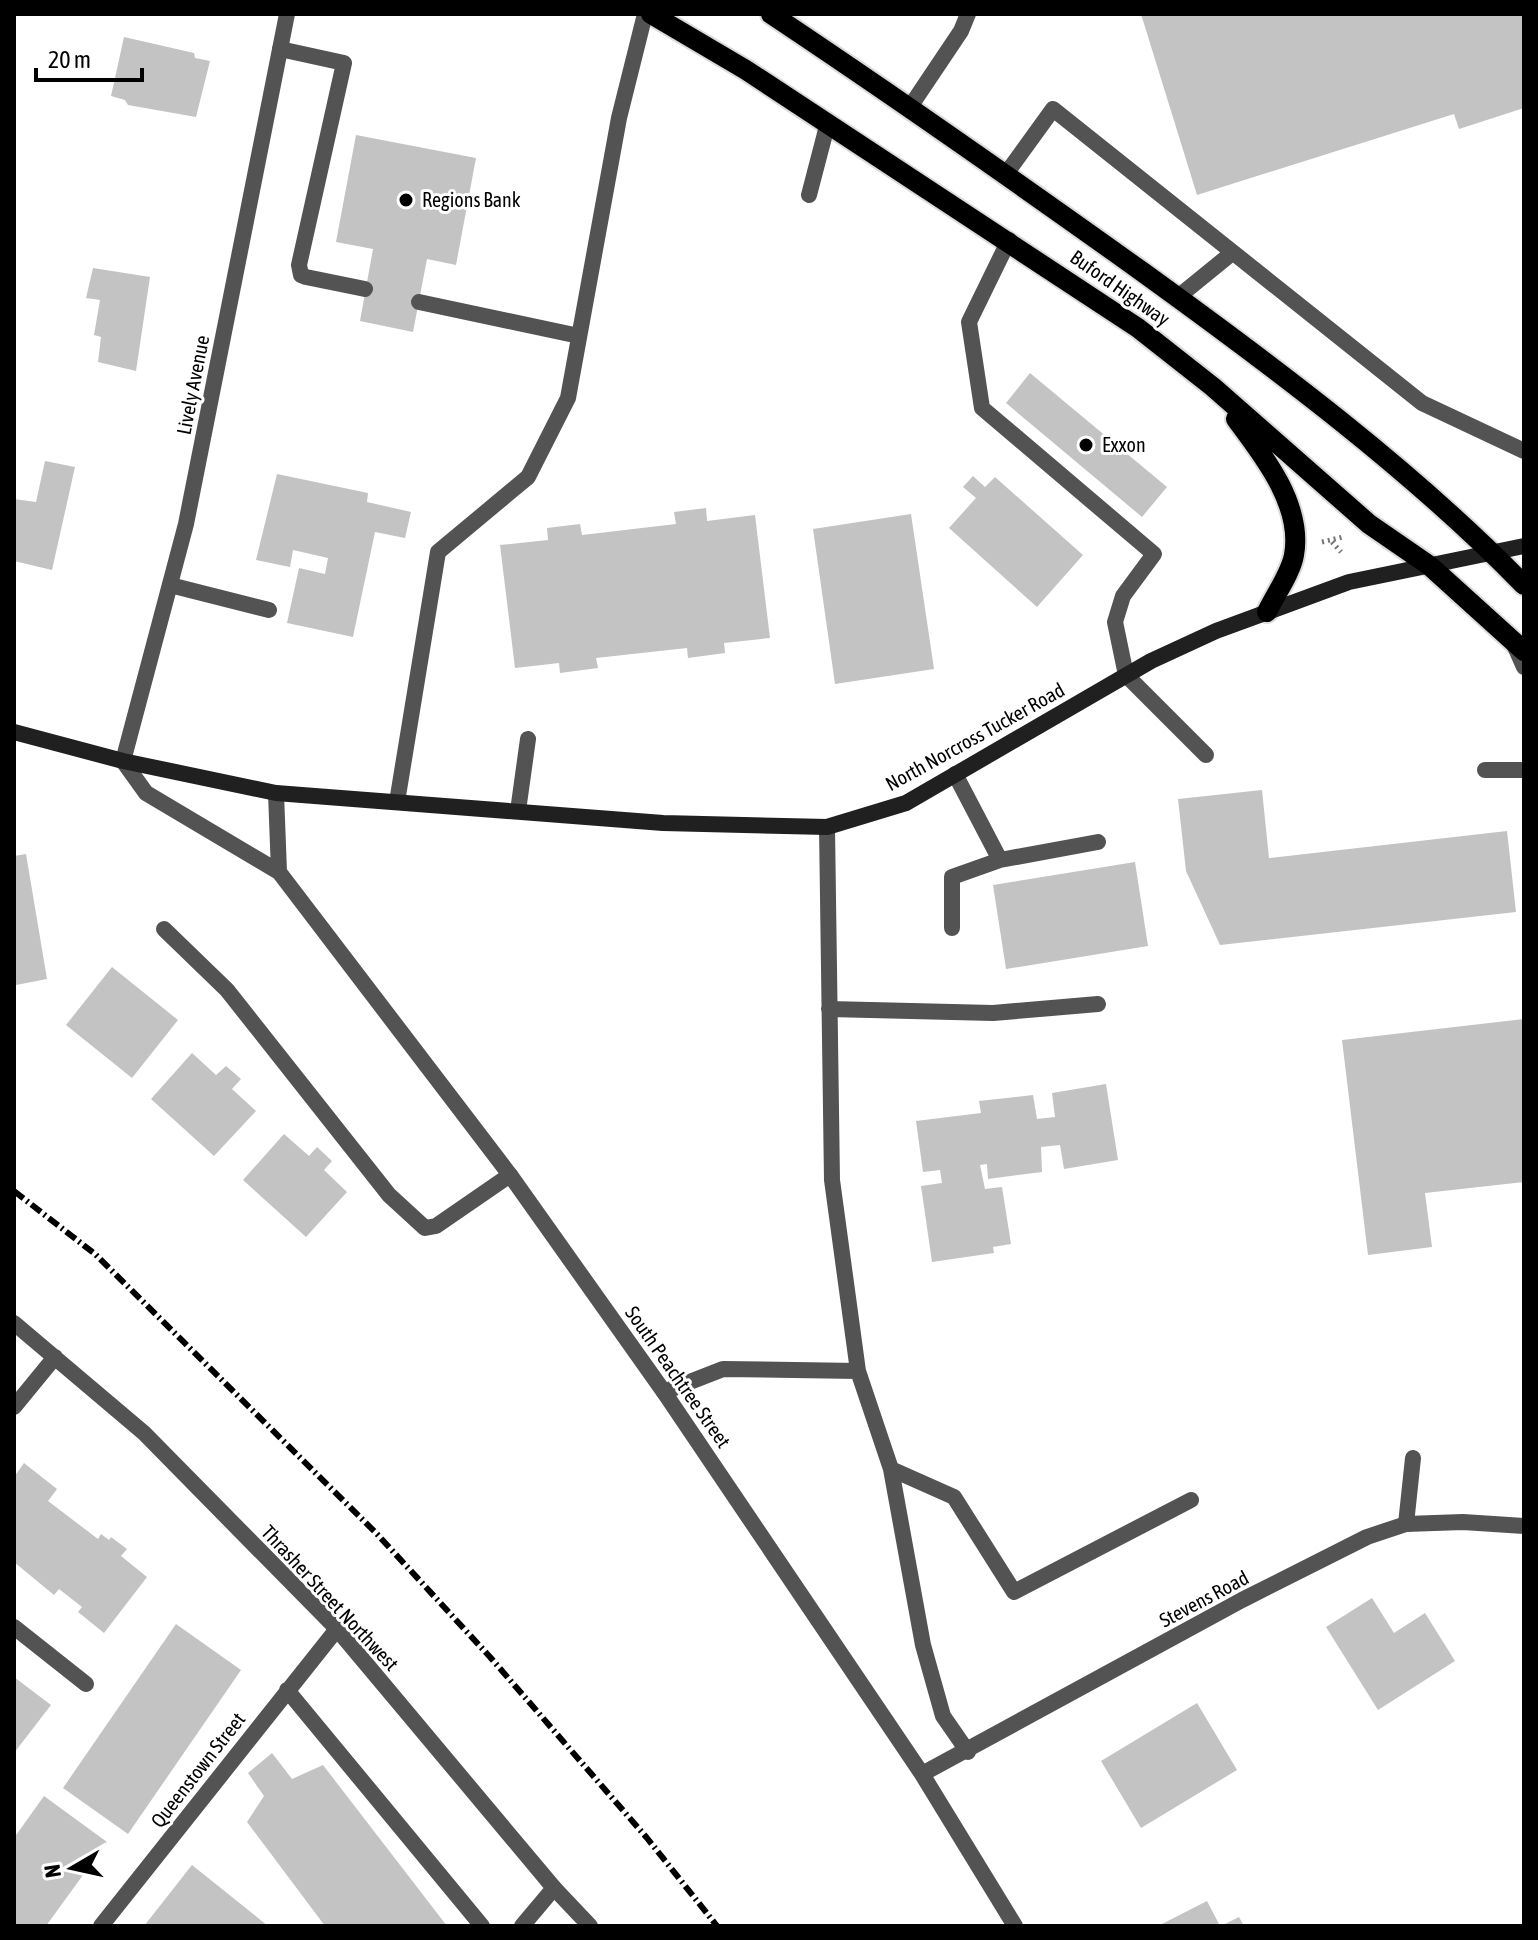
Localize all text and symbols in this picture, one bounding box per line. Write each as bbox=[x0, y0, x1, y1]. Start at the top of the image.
scale bar bbox=[36, 32, 142, 82]
text: 20 m bbox=[48, 46, 91, 73]
place label: Regions Bank bbox=[422, 188, 521, 211]
marker: Regions Bank bbox=[397, 191, 415, 209]
street label: Buford Highway bbox=[1066, 245, 1174, 330]
street label: Lively Avenue bbox=[172, 333, 213, 437]
place label: Exxon bbox=[1102, 433, 1146, 456]
marker: Exxon bbox=[1077, 436, 1095, 454]
street label: North Norcross Tucker Road bbox=[881, 678, 1068, 795]
street label: South Peachtree Street bbox=[621, 1302, 736, 1452]
street label: Thrasher Street Northwest bbox=[257, 1520, 404, 1675]
street label: Stevens Road bbox=[1155, 1565, 1252, 1632]
street label: Queenstown Street bbox=[146, 1708, 250, 1832]
north arrow bbox=[32, 1828, 112, 1908]
text: N bbox=[38, 1863, 66, 1880]

